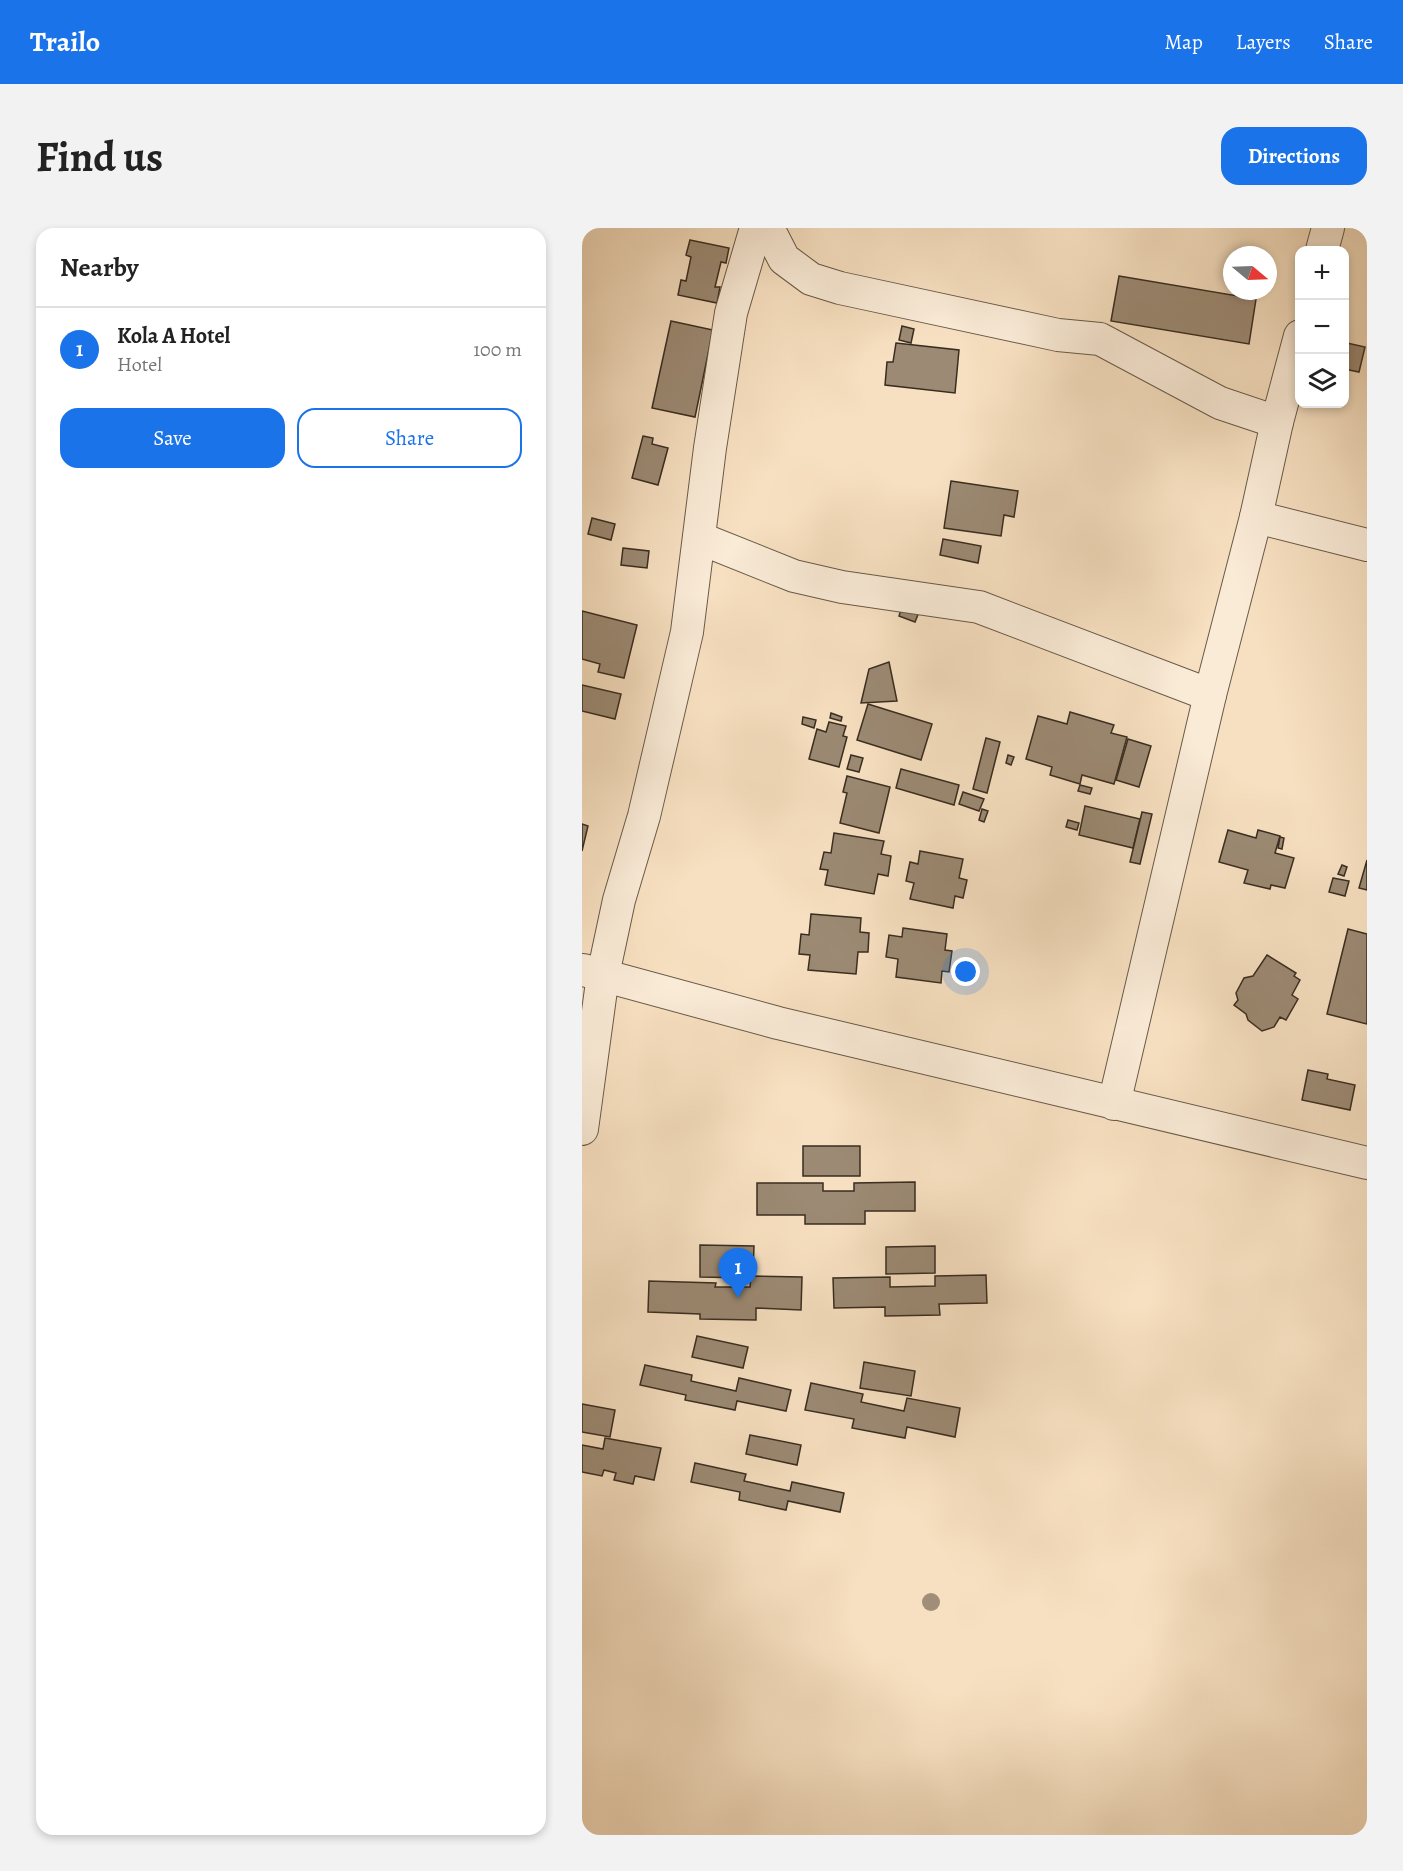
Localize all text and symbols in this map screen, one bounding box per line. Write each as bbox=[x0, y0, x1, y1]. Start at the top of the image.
text: Trailo bbox=[30, 23, 100, 61]
text: Map bbox=[1164, 28, 1203, 56]
text: Layers bbox=[1236, 28, 1291, 56]
text: Share bbox=[1324, 28, 1373, 56]
button: Directions bbox=[1221, 127, 1367, 185]
text: Find us bbox=[36, 128, 163, 185]
north arrow bbox=[1223, 246, 1277, 300]
map controls bbox=[1295, 246, 1349, 408]
button: + bbox=[1295, 246, 1349, 300]
text: Nearby bbox=[60, 250, 139, 285]
button: − bbox=[1295, 300, 1349, 354]
text: Kola A Hotel bbox=[117, 321, 230, 351]
text: 1 bbox=[76, 336, 83, 363]
text: 100 m bbox=[473, 336, 522, 363]
text: Hotel bbox=[117, 351, 162, 378]
button: layers bbox=[1295, 354, 1349, 408]
button: Save bbox=[60, 408, 285, 468]
button: Share bbox=[297, 408, 522, 468]
your location bbox=[951, 957, 980, 986]
pin: 1 bbox=[718, 1248, 758, 1298]

